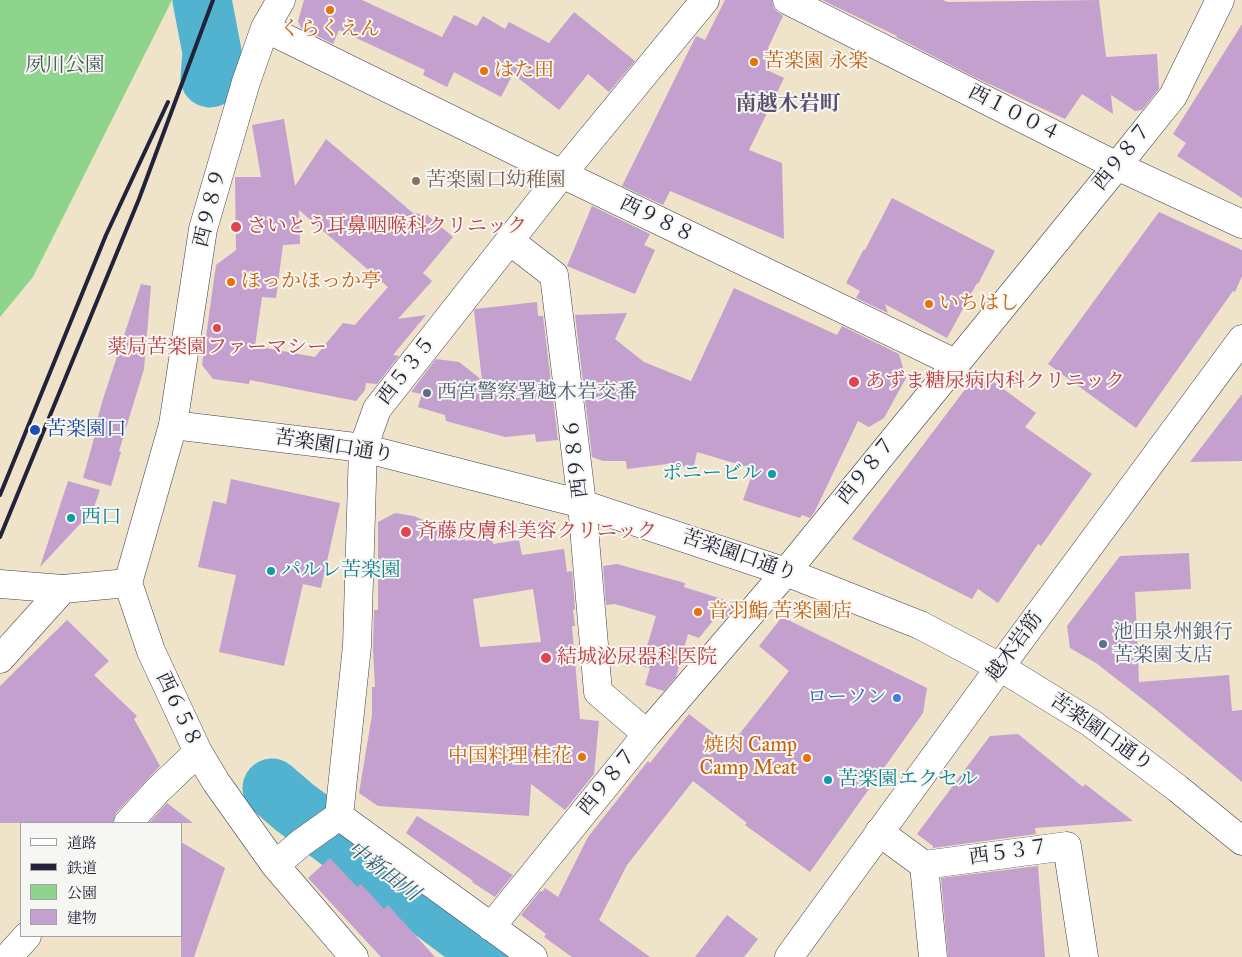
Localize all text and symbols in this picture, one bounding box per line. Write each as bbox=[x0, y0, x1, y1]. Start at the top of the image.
marker: くらくえん bbox=[324, 4, 336, 16]
place label: くらくえん bbox=[280, 18, 380, 42]
place label: 苦楽園 永楽 bbox=[764, 50, 868, 74]
park label: 夙川公園 bbox=[25, 54, 105, 78]
marker: 苦楽園 永楽 bbox=[748, 56, 760, 68]
place label: はた田 bbox=[494, 59, 554, 83]
marker: はた田 bbox=[478, 65, 490, 77]
street label: 西１００４ bbox=[964, 81, 1064, 147]
district label: 南越木岩町 bbox=[736, 92, 840, 118]
street label: 西９８７ bbox=[1089, 118, 1157, 196]
street label: 西９８９ bbox=[190, 166, 232, 250]
place label: 苦楽園口幼稚園 bbox=[426, 169, 566, 193]
marker: 苦楽園口幼稚園 bbox=[410, 175, 422, 187]
street label: 西９８８ bbox=[616, 192, 698, 248]
place label: さいとう耳鼻咽喉科クリニック bbox=[247, 215, 527, 239]
marker: さいとう耳鼻咽喉科クリニック bbox=[229, 220, 243, 234]
place label: ほっかほっか亭 bbox=[241, 270, 381, 294]
marker: ほっかほっか亭 bbox=[225, 276, 237, 288]
place label: いちはし bbox=[939, 292, 1019, 316]
marker: いちはし bbox=[923, 298, 935, 310]
marker: 薬局苦楽園ファーマシー bbox=[211, 322, 223, 334]
street label: 西５３５ bbox=[373, 332, 441, 410]
place label: 薬局苦楽園ファーマシー bbox=[107, 336, 327, 360]
place label: あずま糖尿病内科クリニック bbox=[865, 370, 1125, 394]
marker: あずま糖尿病内科クリニック bbox=[847, 375, 861, 389]
place label: 西宮警察署越木岩交番 bbox=[437, 381, 637, 405]
marker: 西宮警察署越木岩交番 bbox=[421, 387, 433, 399]
street label: 西９８６ bbox=[560, 417, 594, 499]
place label: 苦楽園口 bbox=[46, 418, 126, 442]
marker: 苦楽園口 bbox=[28, 423, 42, 437]
street label: 苦楽園口通り bbox=[273, 426, 395, 468]
street label: 西９８７ bbox=[833, 432, 901, 510]
place label: ポニービル bbox=[662, 462, 762, 486]
marker: ポニービル bbox=[766, 468, 778, 480]
place label: 西口 bbox=[81, 506, 121, 530]
marker: 西口 bbox=[65, 512, 77, 524]
place label: 斉藤皮膚科美容クリニック bbox=[417, 520, 657, 544]
marker: 斉藤皮膚科美容クリニック bbox=[399, 525, 413, 539]
street label: 苦楽園口通り bbox=[678, 525, 800, 587]
place label: パルレ苦楽園 bbox=[281, 559, 401, 583]
marker: パルレ苦楽園 bbox=[265, 565, 277, 577]
place label: 音羽鮨 苦楽園店 bbox=[708, 600, 852, 624]
marker: 音羽鮨 苦楽園店 bbox=[692, 606, 704, 618]
street label: 越木岩筋 bbox=[982, 608, 1048, 686]
place label: 池田泉州銀行 苦楽園支店 bbox=[1113, 621, 1233, 668]
marker: 池田泉州銀行 苦楽園支店 bbox=[1097, 638, 1109, 650]
place label: 結城泌尿器科医院 bbox=[557, 646, 717, 670]
marker: 結城泌尿器科医院 bbox=[539, 651, 553, 665]
street label: 西６５８ bbox=[150, 669, 206, 751]
place label: ローソン bbox=[807, 686, 887, 710]
street label: 苦楽園口通り bbox=[1045, 689, 1157, 777]
marker: ローソン bbox=[891, 692, 903, 704]
place label: 焼肉 Camp Camp Meat bbox=[700, 734, 797, 781]
street label: 西９８７ bbox=[574, 743, 642, 821]
place label: 中国料理 桂花 bbox=[448, 745, 572, 769]
marker: 中国料理 桂花 bbox=[576, 751, 588, 763]
marker: 焼肉 Camp Camp Meat bbox=[801, 752, 813, 764]
place label: 苦楽園エクセル bbox=[838, 768, 978, 792]
marker: 苦楽園エクセル bbox=[822, 774, 834, 786]
legend bbox=[20, 822, 182, 937]
text: 道路 bbox=[67, 834, 97, 852]
street label: 西５３７ bbox=[968, 836, 1050, 870]
water label: 中新田川 bbox=[342, 837, 424, 907]
text: 鉄道 bbox=[67, 859, 97, 877]
text: 公園 bbox=[67, 884, 97, 902]
text: 建物 bbox=[67, 909, 97, 927]

